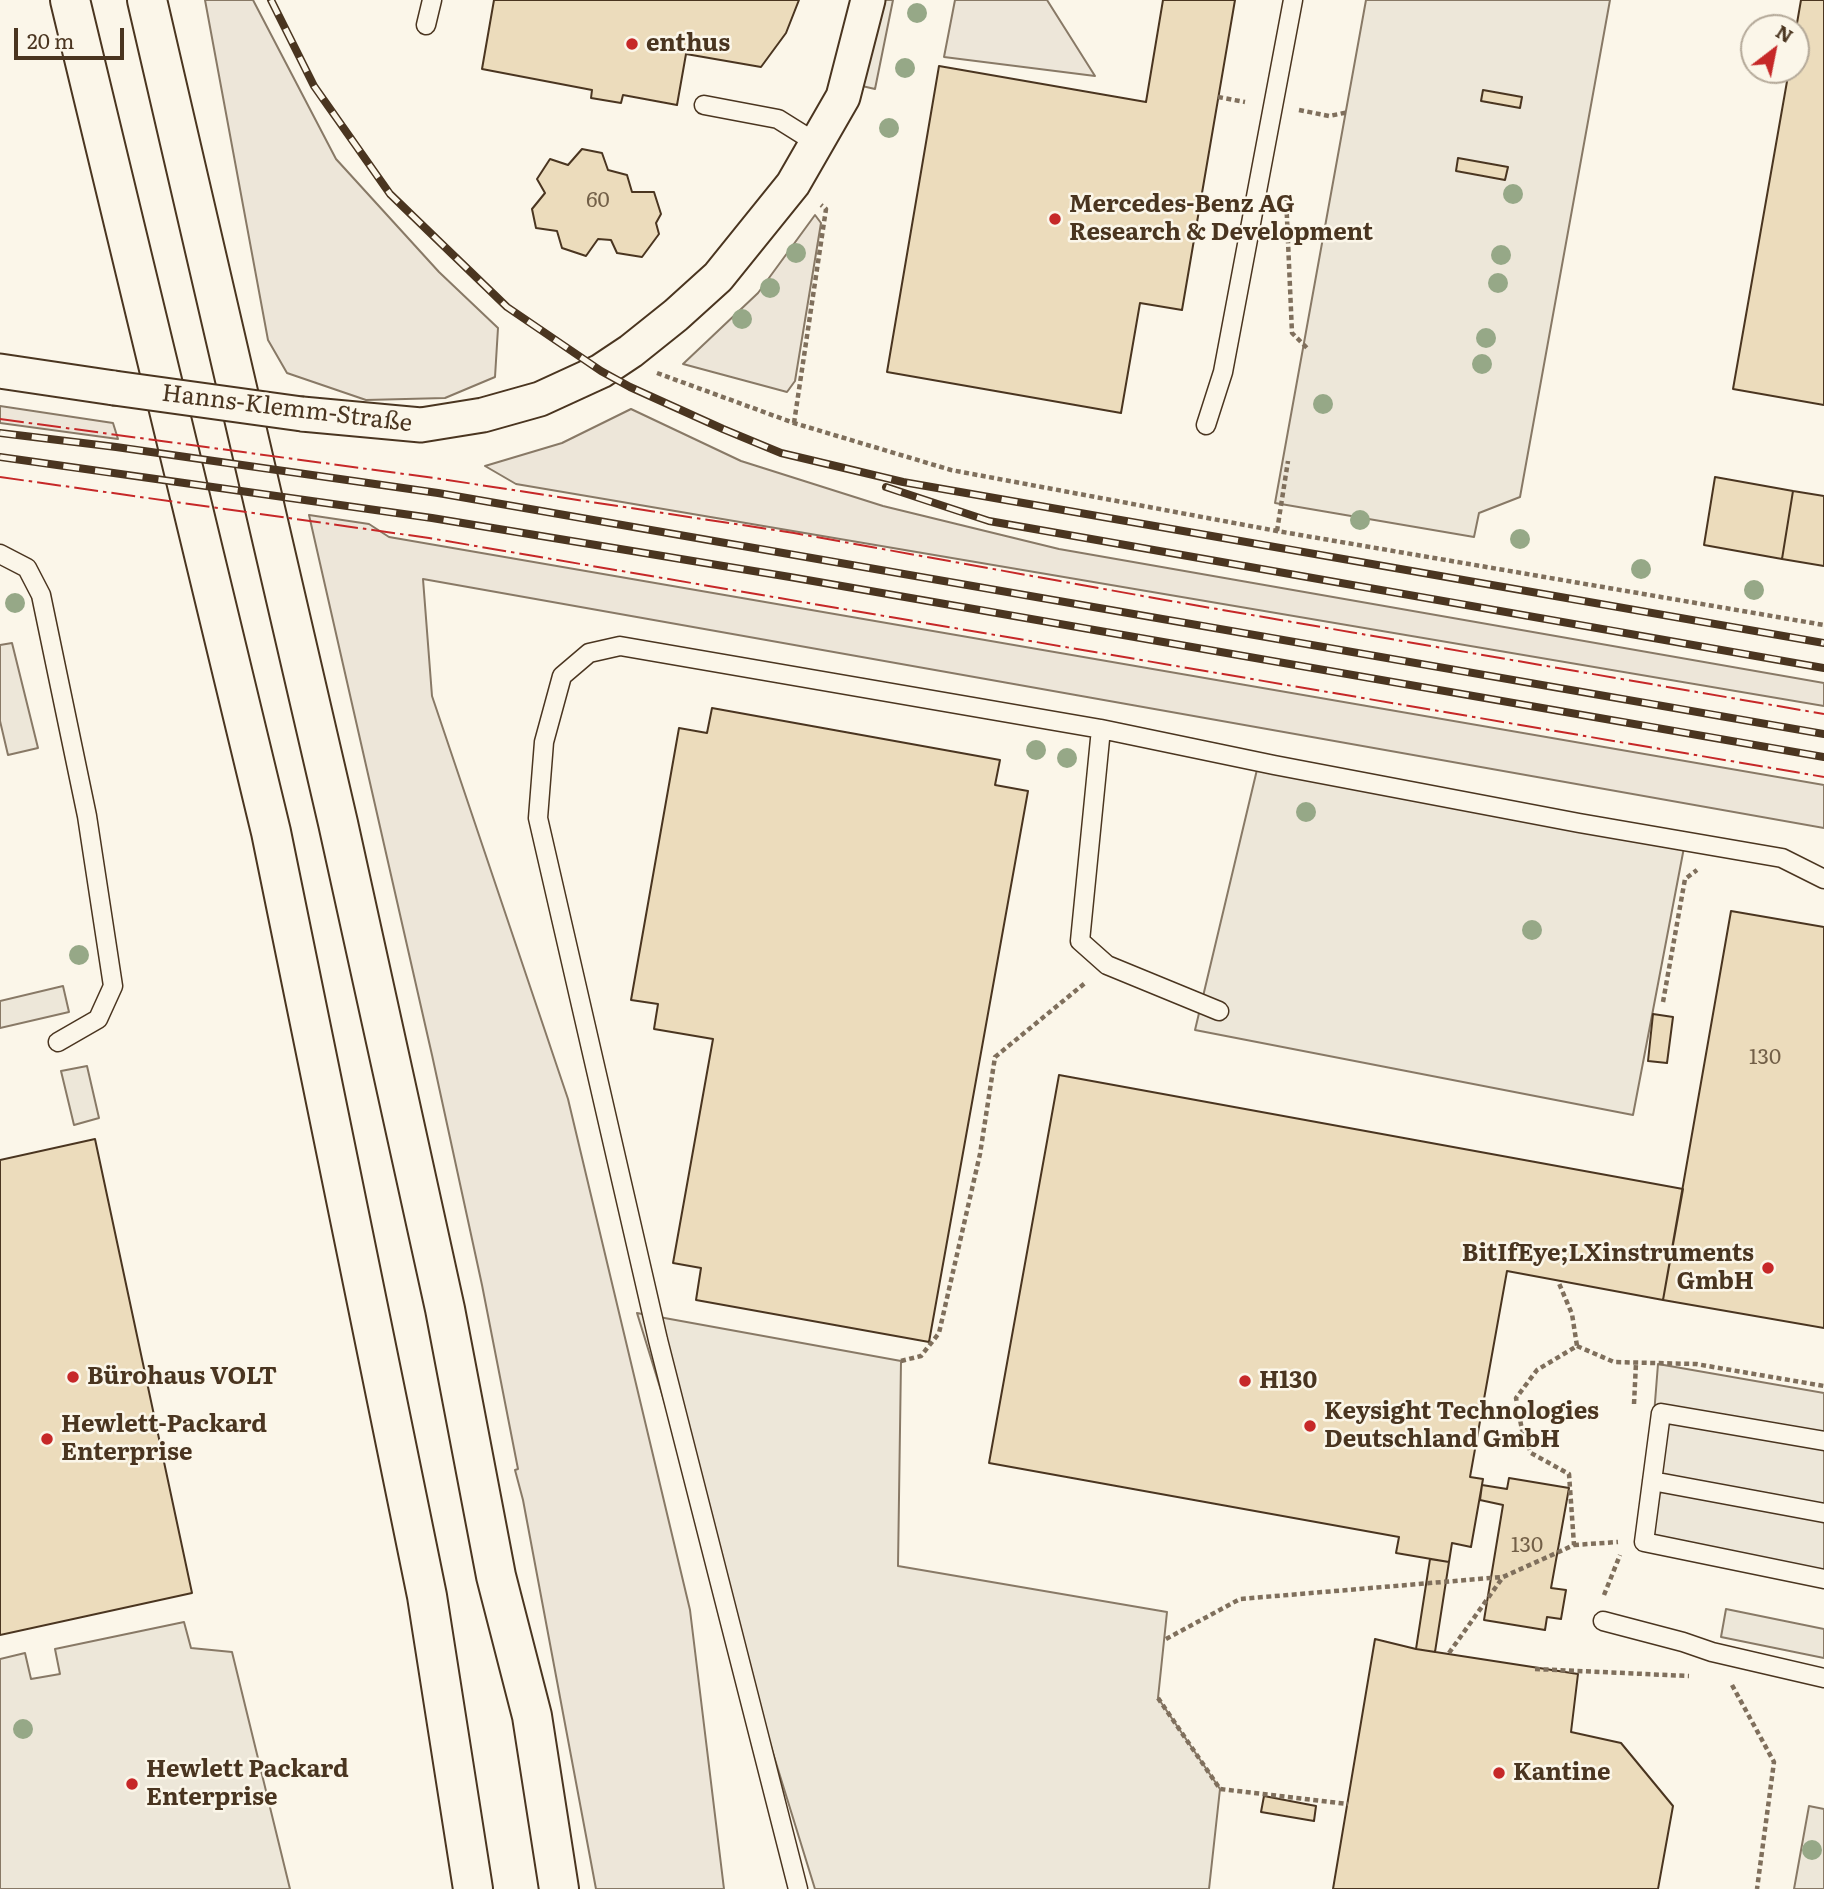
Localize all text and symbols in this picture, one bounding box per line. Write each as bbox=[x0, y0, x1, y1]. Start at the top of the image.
scale bar bbox=[18, 14, 128, 58]
north arrow bbox=[1740, 14, 1810, 84]
text: N bbox=[1771, 17, 1799, 49]
text: 20 m bbox=[27, 24, 74, 55]
place label: enthus bbox=[646, 30, 730, 58]
marker: enthus bbox=[624, 36, 640, 52]
house number: 60 bbox=[586, 188, 610, 214]
place label: Mercedes-Benz AG Research & Development bbox=[1069, 191, 1373, 247]
marker: Mercedes-Benz AG Research & Development bbox=[1047, 211, 1063, 227]
street label: Hanns-Klemm-Straße bbox=[160, 379, 414, 439]
house number: 130 bbox=[1749, 1045, 1781, 1071]
place label: BitIfEye;LXinstruments GmbH bbox=[1462, 1240, 1754, 1296]
marker: BitIfEye;LXinstruments GmbH bbox=[1760, 1260, 1776, 1276]
place label: Bürohaus VOLT bbox=[87, 1363, 277, 1391]
place label: H130 bbox=[1259, 1367, 1317, 1395]
marker: Bürohaus VOLT bbox=[65, 1369, 81, 1385]
marker: H130 bbox=[1237, 1373, 1253, 1389]
place label: Keysight Technologies Deutschland GmbH bbox=[1324, 1398, 1599, 1454]
place label: Hewlett-Packard Enterprise bbox=[61, 1411, 267, 1467]
marker: Keysight Technologies Deutschland GmbH bbox=[1302, 1418, 1318, 1434]
marker: Hewlett-Packard Enterprise bbox=[39, 1431, 55, 1447]
house number: 130 bbox=[1511, 1533, 1543, 1559]
place label: Hewlett Packard Enterprise bbox=[146, 1756, 349, 1812]
place label: Kantine bbox=[1513, 1759, 1611, 1787]
marker: Kantine bbox=[1491, 1765, 1507, 1781]
marker: Hewlett Packard Enterprise bbox=[124, 1776, 140, 1792]

